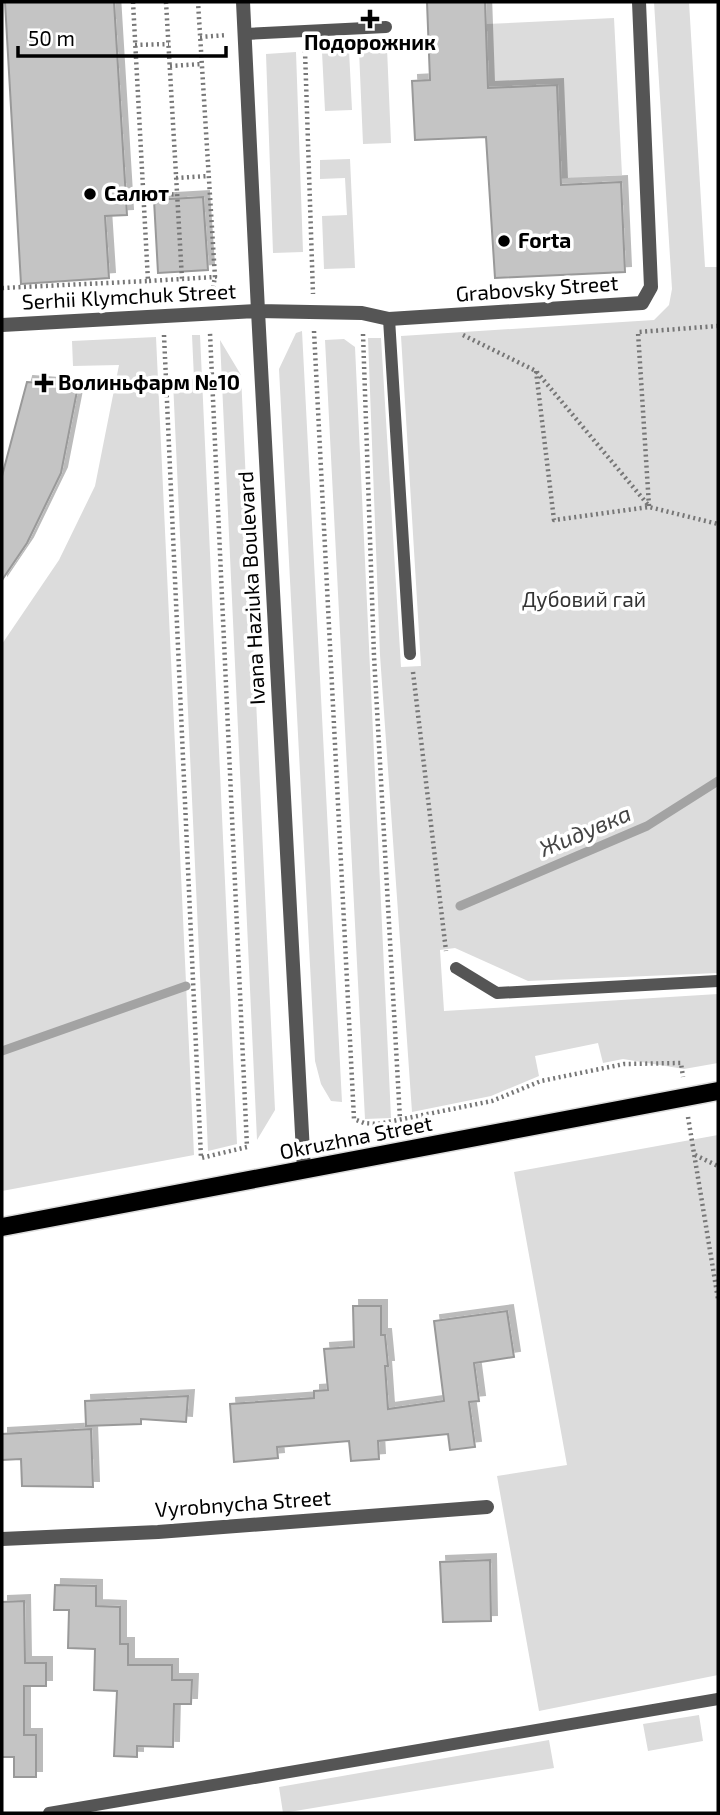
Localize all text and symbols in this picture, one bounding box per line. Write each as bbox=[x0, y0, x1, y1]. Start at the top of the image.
marker: Подорожник bbox=[362, 11, 378, 27]
scale bar bbox=[18, 14, 226, 58]
text: 50 m bbox=[28, 25, 75, 50]
place label: Подорожник bbox=[304, 29, 436, 54]
place label: Салют bbox=[104, 180, 169, 205]
marker: Салют bbox=[82, 186, 98, 202]
place label: Forta bbox=[518, 227, 571, 252]
marker: Forta bbox=[496, 233, 512, 249]
street label: Grabovsky Street bbox=[455, 269, 619, 306]
street label: Serhii Klymchuk Street bbox=[21, 277, 237, 314]
place label: Волиньфарм №10 bbox=[58, 369, 240, 394]
marker: Волиньфарм №10 bbox=[36, 375, 52, 391]
street label: Ivana Haziuka Boulevard bbox=[232, 471, 269, 706]
park label: Дубовий гай bbox=[522, 586, 646, 612]
water label: Жидувка bbox=[534, 798, 635, 862]
street label: Okruzhna Street bbox=[277, 1109, 434, 1164]
street label: Vyrobnycha Street bbox=[154, 1484, 332, 1521]

